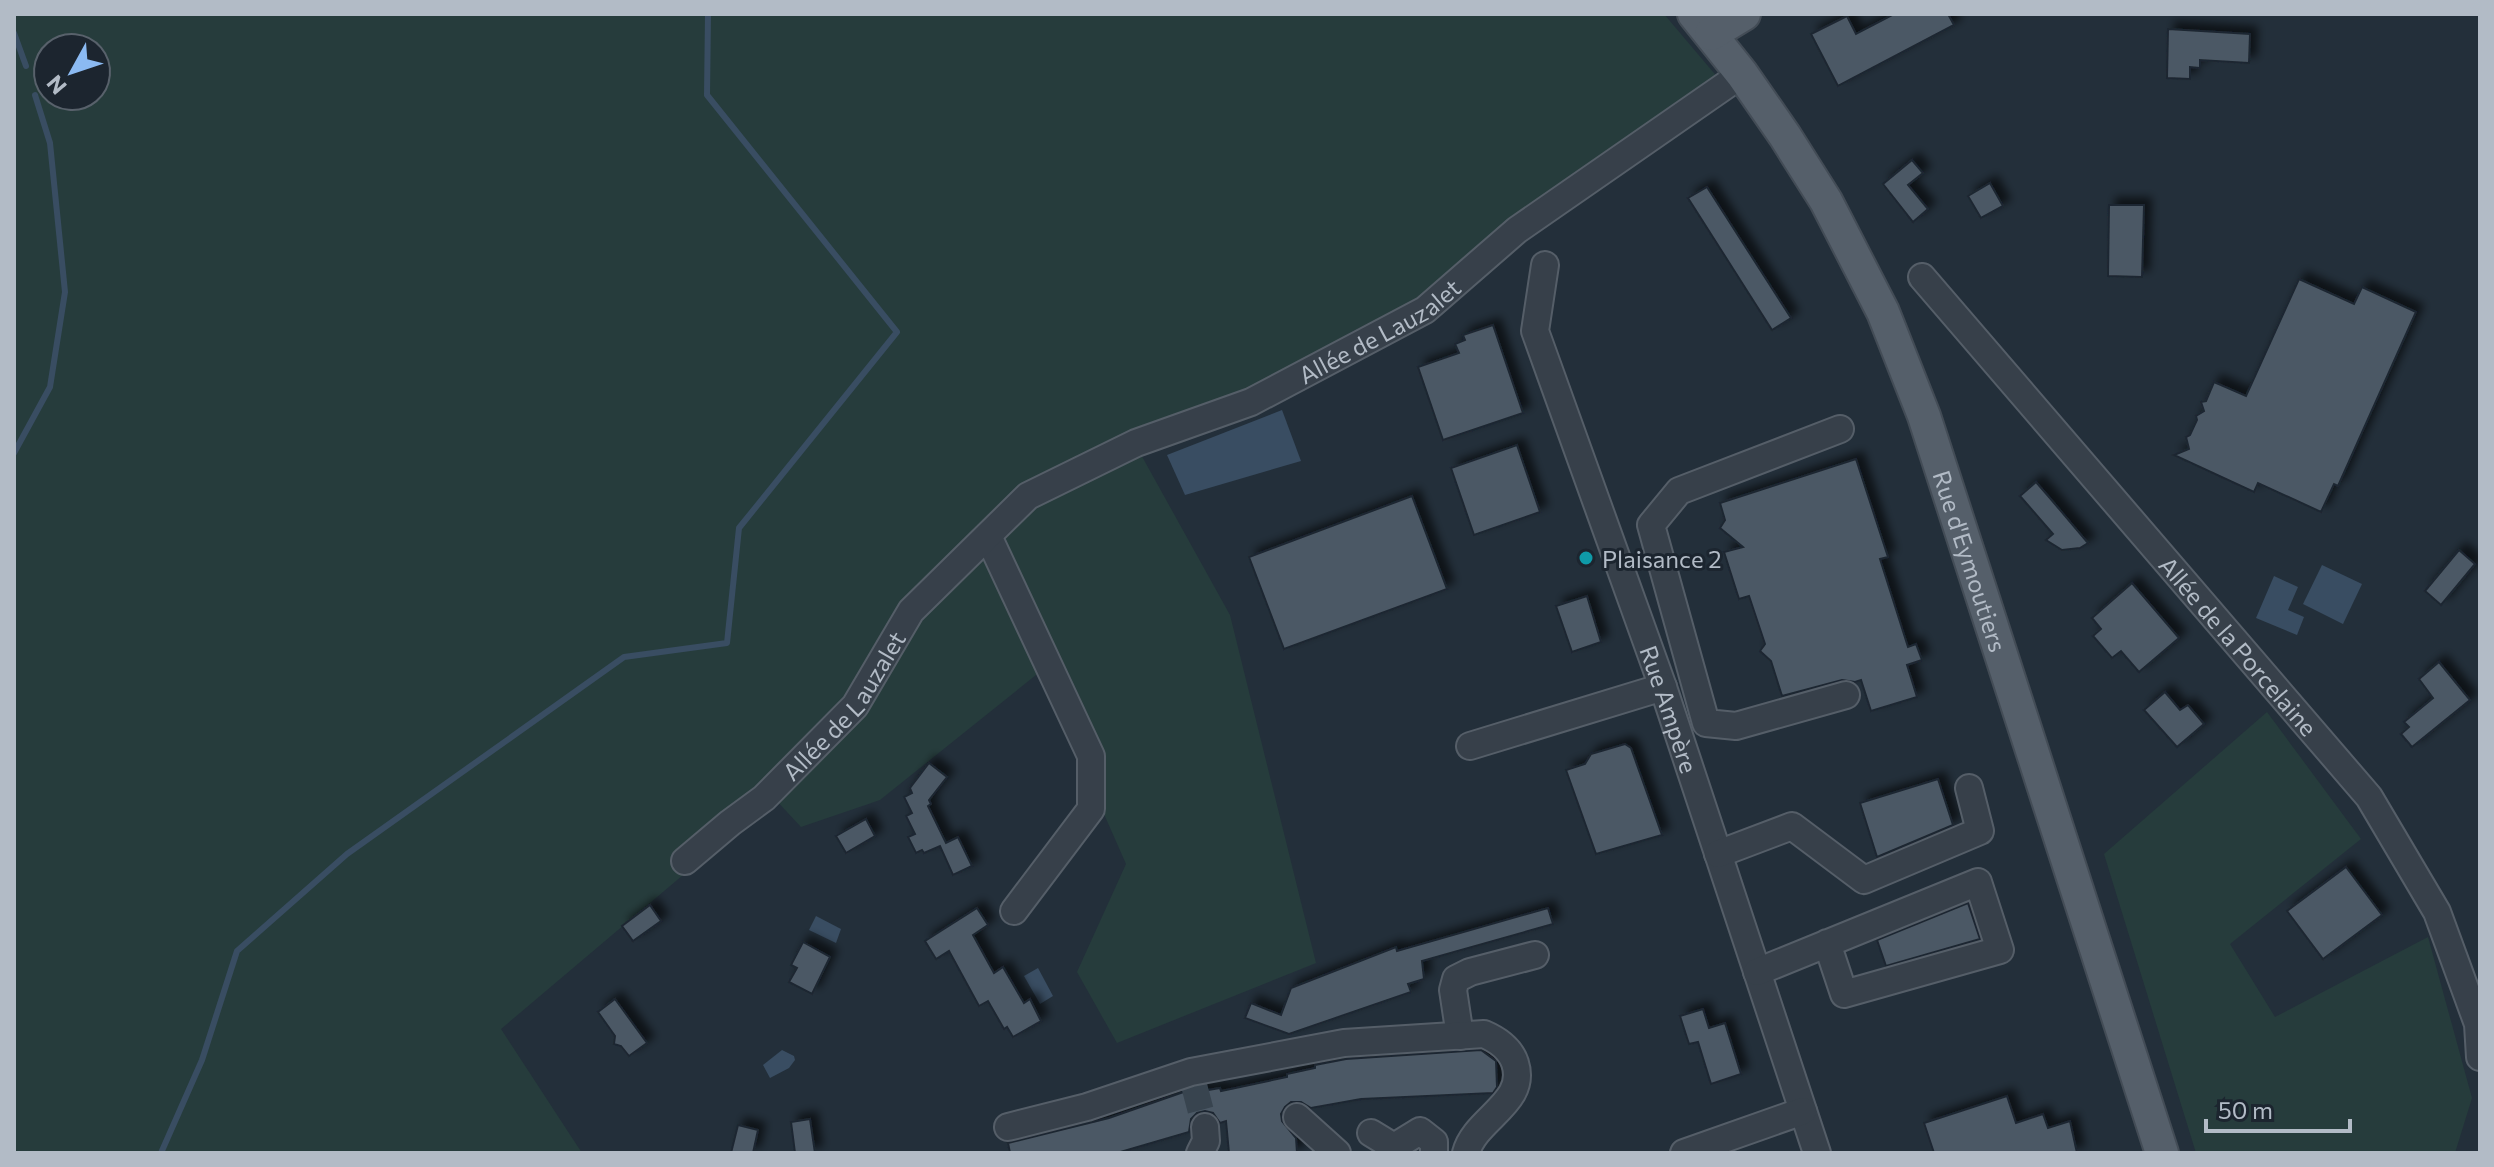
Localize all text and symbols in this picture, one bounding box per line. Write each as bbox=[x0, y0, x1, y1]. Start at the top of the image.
north arrow bbox=[32, 32, 112, 112]
text: N bbox=[41, 70, 72, 100]
street label: Allée de Lauzalet bbox=[1293, 272, 1466, 389]
street label: Rue d'Eymoutiers bbox=[1928, 466, 2014, 655]
place label: Plaisance 2 bbox=[1602, 544, 1722, 573]
marker: Plaisance 2 bbox=[1577, 549, 1595, 567]
street label: Allée de la Porcelaine bbox=[2154, 550, 2324, 741]
street label: Allée de Lauzalet bbox=[776, 625, 911, 786]
street label: Rue Ampère bbox=[1635, 641, 1705, 776]
scale bar bbox=[2206, 1083, 2350, 1133]
text: 50 m bbox=[2218, 1095, 2273, 1124]

